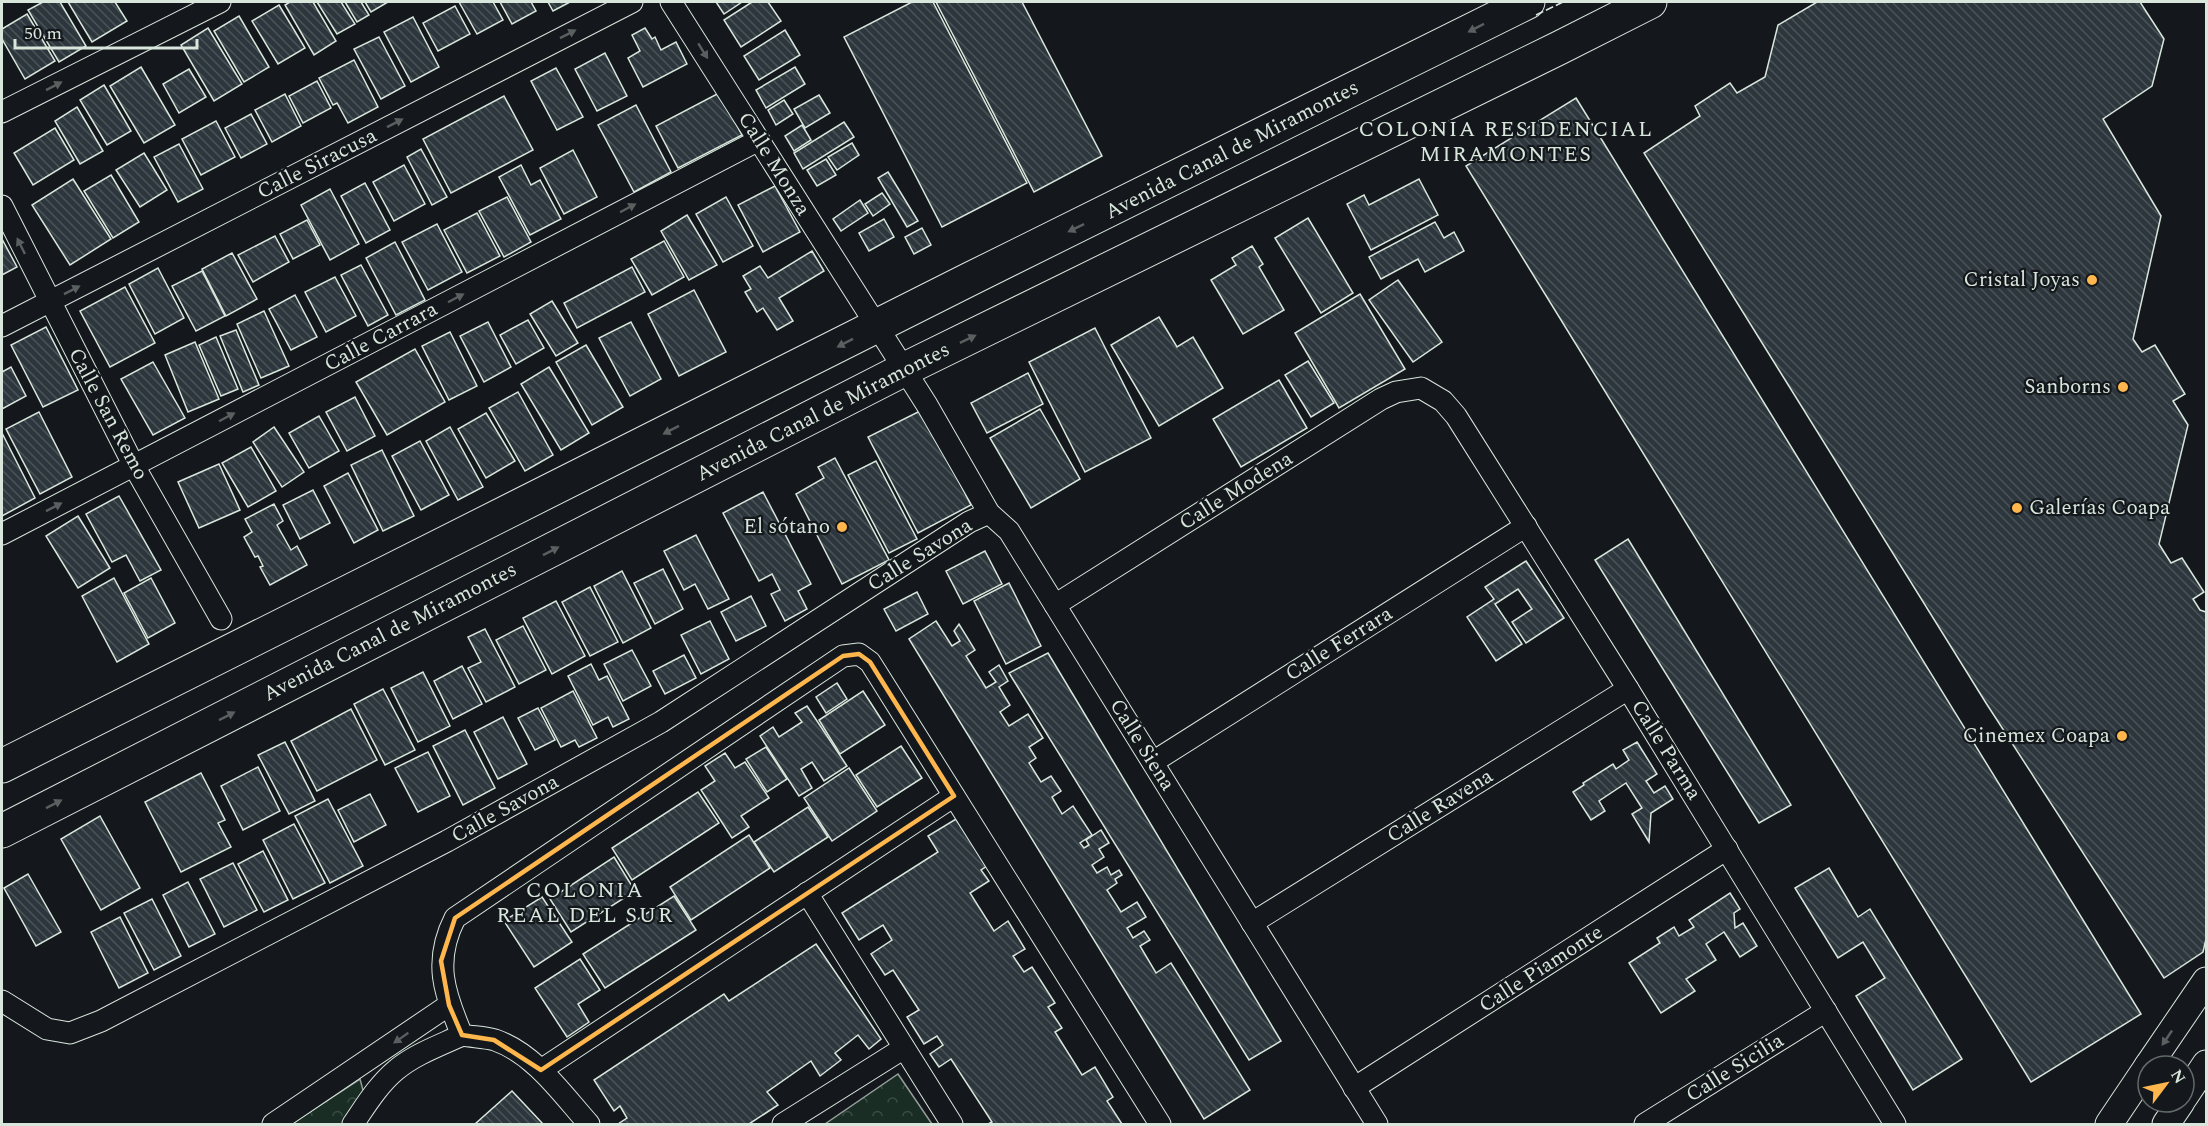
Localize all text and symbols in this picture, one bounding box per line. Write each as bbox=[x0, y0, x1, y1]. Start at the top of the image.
scale bar bbox=[15, 12, 196, 50]
text: 50 m bbox=[24, 20, 62, 47]
one-way arrow bbox=[1467, 22, 1485, 32]
one-way arrow bbox=[560, 29, 577, 39]
one-way arrow bbox=[697, 43, 708, 59]
street label: Avenida Canal de Miramontes bbox=[1099, 72, 1365, 228]
one-way arrow bbox=[45, 81, 62, 90]
street label: Calle Monza bbox=[729, 106, 819, 223]
district label: COLONIA RESIDENCIAL MIRAMONTES bbox=[1359, 113, 1653, 171]
one-way arrow bbox=[386, 119, 404, 129]
street label: Calle Siracusa bbox=[251, 120, 383, 208]
one-way arrow bbox=[620, 203, 637, 213]
one-way arrow bbox=[1068, 223, 1085, 232]
one-way arrow bbox=[16, 237, 26, 254]
place label: Cristal Joyas bbox=[1963, 264, 2080, 296]
marker: Cristal Joyas bbox=[2085, 273, 2099, 287]
one-way arrow bbox=[64, 285, 81, 294]
street label: Calle Carrara bbox=[318, 293, 444, 380]
one-way arrow bbox=[447, 293, 464, 303]
street label: Avenida Canal de Miramontes bbox=[690, 334, 956, 490]
one-way arrow bbox=[959, 334, 976, 343]
one-way arrow bbox=[837, 338, 854, 347]
street label: Calle San Remo bbox=[60, 342, 156, 486]
place label: Sanborns bbox=[2024, 371, 2111, 403]
marker: Sanborns bbox=[2116, 380, 2130, 394]
one-way arrow bbox=[218, 413, 235, 422]
one-way arrow bbox=[662, 425, 680, 435]
street label: Calle Modena bbox=[1173, 443, 1300, 539]
place label: Galerías Coapa bbox=[2029, 492, 2171, 524]
marker: Galerías Coapa bbox=[2010, 501, 2024, 515]
one-way arrow bbox=[45, 502, 62, 512]
street label: Calle Savona bbox=[861, 510, 979, 600]
place label: El sótano bbox=[743, 511, 830, 543]
marker: El sótano bbox=[835, 520, 849, 534]
one-way arrow bbox=[542, 546, 559, 555]
street label: Avenida Canal de Miramontes bbox=[257, 554, 523, 710]
street label: Calle Ferrara bbox=[1279, 598, 1400, 690]
street label: Calle Siena bbox=[1101, 693, 1183, 798]
street label: Calle Parma bbox=[1622, 694, 1710, 807]
one-way arrow bbox=[219, 711, 236, 720]
place label: Cinemex Coapa bbox=[1963, 720, 2111, 752]
marker: Cinemex Coapa bbox=[2115, 729, 2129, 743]
street label: Calle Ravena bbox=[1381, 760, 1500, 851]
street label: Calle Savona bbox=[445, 766, 565, 852]
one-way arrow bbox=[45, 800, 62, 809]
district label: COLONIA REAL DEL SUR bbox=[496, 874, 674, 932]
street label: Calle Piamonte bbox=[1472, 917, 1610, 1021]
street label: Calle Sicilia bbox=[1680, 1025, 1791, 1111]
one-way arrow bbox=[2162, 1030, 2173, 1046]
one-way arrow bbox=[393, 1032, 409, 1044]
north arrow bbox=[2136, 1054, 2196, 1114]
text: N bbox=[2164, 1065, 2192, 1088]

